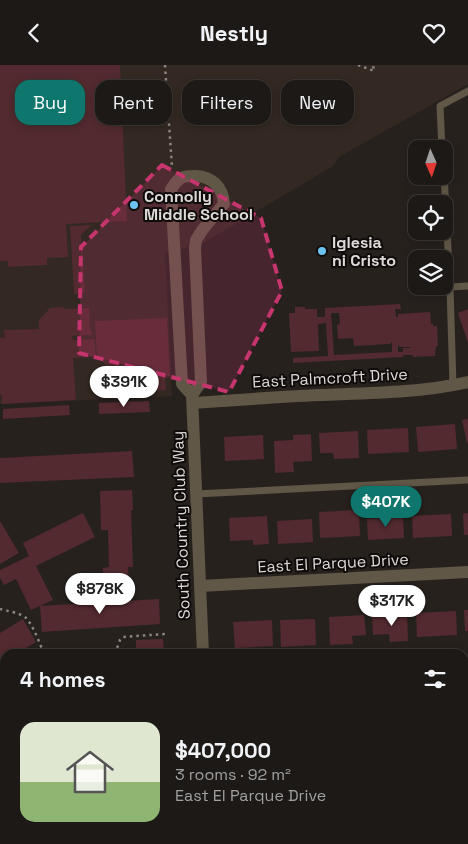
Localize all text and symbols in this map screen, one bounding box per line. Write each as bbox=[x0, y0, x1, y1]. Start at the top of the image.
icon: back bbox=[20, 19, 48, 47]
text: Nestly bbox=[200, 19, 268, 47]
icon: heart bbox=[420, 19, 448, 47]
chip: Buy bbox=[15, 80, 85, 125]
chip: Rent bbox=[95, 80, 172, 125]
chip: Filters bbox=[182, 80, 271, 125]
chip: New bbox=[281, 80, 354, 125]
north arrow bbox=[408, 140, 452, 185]
map controls bbox=[408, 140, 453, 295]
place label: Connolly Middle School bbox=[144, 186, 253, 225]
button: locate bbox=[408, 195, 453, 240]
marker: Connolly Middle School bbox=[128, 199, 140, 211]
place label: Iglesia ni Cristo bbox=[332, 232, 396, 271]
marker: Iglesia ni Cristo bbox=[316, 245, 328, 257]
button: layers bbox=[408, 250, 453, 295]
street label: East Palmcroft Drive bbox=[252, 363, 408, 393]
pin: $391K bbox=[89, 365, 159, 408]
text: $391K bbox=[101, 371, 147, 392]
street label: South Country Club Way bbox=[167, 430, 195, 620]
pin: $407K bbox=[351, 485, 421, 528]
text: $407K bbox=[362, 491, 410, 512]
street label: East El Parque Drive bbox=[257, 549, 409, 577]
pin: $878K bbox=[65, 573, 135, 615]
text: $878K bbox=[76, 578, 124, 599]
pin: $317K bbox=[357, 585, 427, 627]
text: $317K bbox=[369, 590, 415, 611]
icon: filters bbox=[421, 665, 449, 693]
text: 4 homes bbox=[20, 666, 106, 693]
text: $407,000 bbox=[175, 737, 271, 764]
icon: home bbox=[60, 742, 120, 802]
text: 3 rooms · 92 m² bbox=[175, 764, 291, 785]
text: East El Parque Drive bbox=[175, 785, 326, 806]

